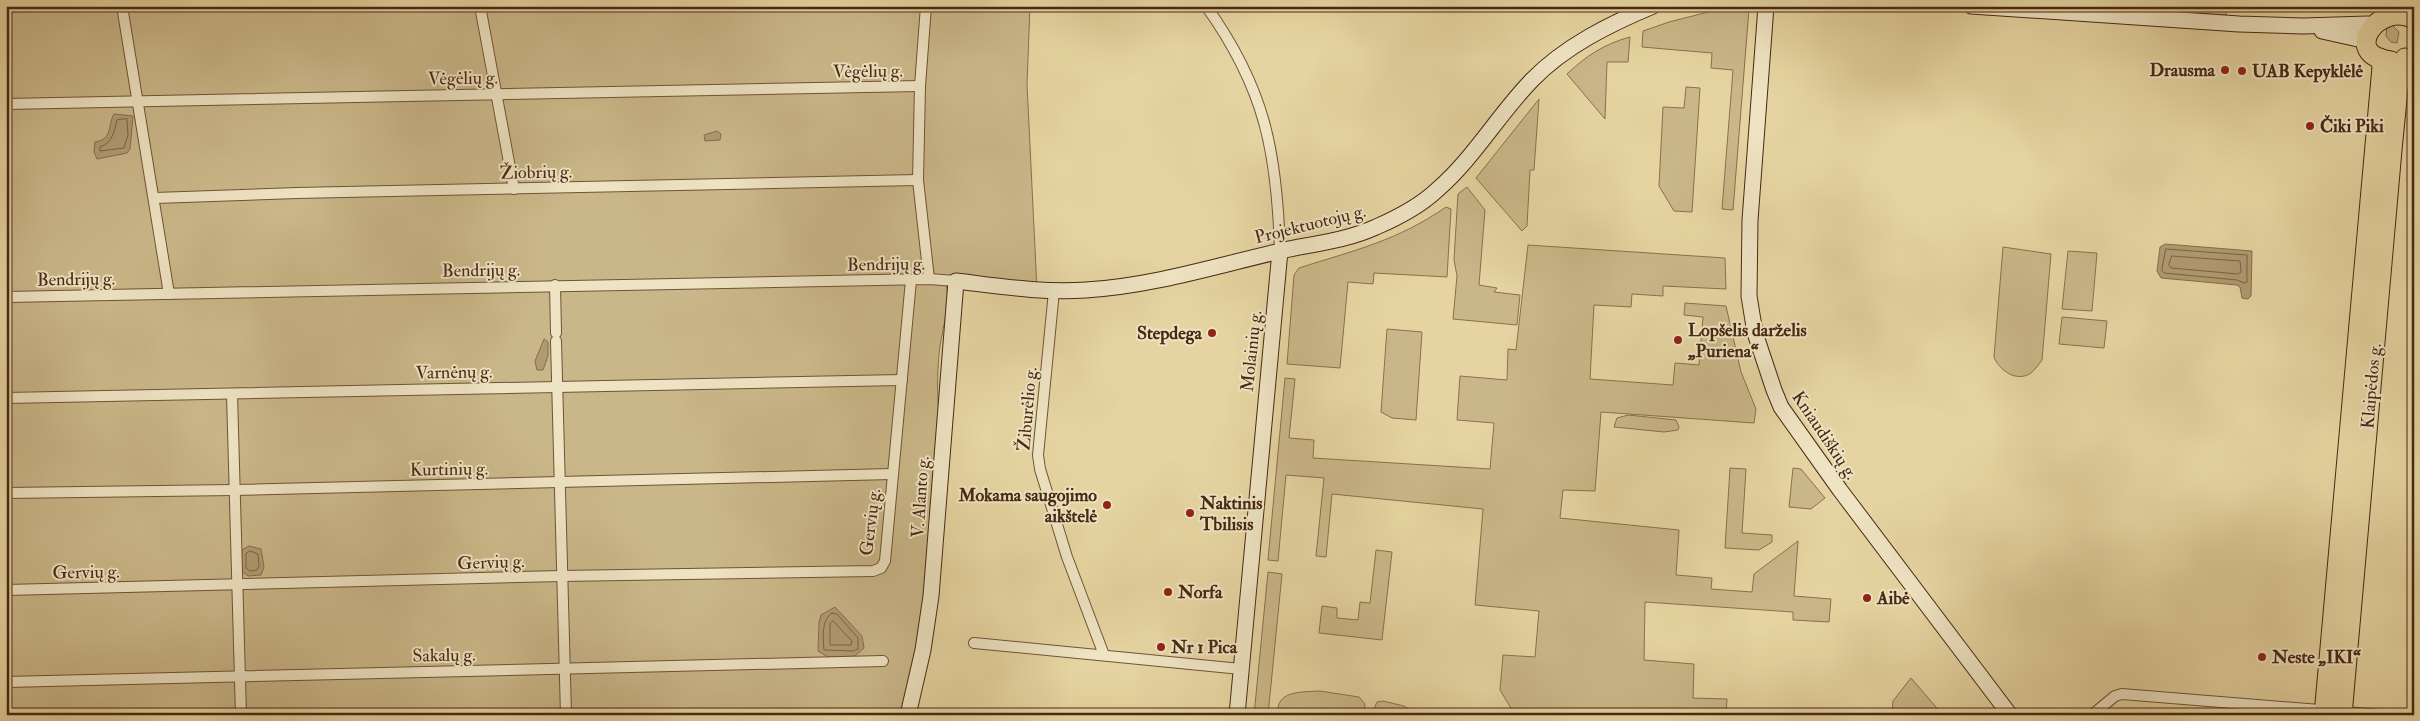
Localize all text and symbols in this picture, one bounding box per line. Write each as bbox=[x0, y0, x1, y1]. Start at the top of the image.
street label: Vėgėlių g. bbox=[833, 59, 903, 84]
place label: Drausma bbox=[2149, 59, 2216, 82]
place label: UAB Kepyklėlė bbox=[2252, 60, 2364, 83]
marker: Drausma bbox=[2219, 64, 2231, 76]
marker: UAB Kepyklėlė bbox=[2236, 65, 2248, 77]
street label: Vėgėlių g. bbox=[428, 66, 498, 91]
place label: Čiki Piki bbox=[2320, 114, 2384, 138]
marker: Čiki Piki bbox=[2304, 120, 2316, 132]
street label: Žiobrių g. bbox=[500, 159, 572, 185]
street label: Projektuotojų g. bbox=[1252, 200, 1368, 249]
street label: Bendrijų g. bbox=[847, 252, 925, 277]
street label: Bendrijų g. bbox=[442, 258, 520, 283]
street label: Bendrijų g. bbox=[37, 267, 115, 292]
street label: Molainių g. bbox=[1236, 309, 1267, 393]
place label: Lopšelis darželis „Puriena“ bbox=[1687, 319, 1807, 363]
place label: Stepdega bbox=[1137, 322, 1203, 345]
marker: Stepdega bbox=[1206, 327, 1218, 339]
marker: Lopšelis darželis „Puriena“ bbox=[1672, 334, 1684, 346]
street label: Klaipėdos g. bbox=[2356, 342, 2387, 430]
street label: Varnėnų g. bbox=[416, 360, 493, 385]
street label: Žiburėlio g. bbox=[1011, 366, 1043, 452]
street label: Kniaudiškių g. bbox=[1787, 387, 1863, 484]
street label: V. Alanto g. bbox=[906, 455, 935, 539]
street label: Kurtinių g. bbox=[410, 457, 488, 482]
place label: Mokama saugojimo aikštelė bbox=[957, 484, 1097, 528]
street label: Gervių g. bbox=[855, 487, 886, 557]
place label: Naktinis Tbilisis bbox=[1199, 492, 1262, 536]
marker: Mokama saugojimo aikštelė bbox=[1101, 499, 1113, 511]
marker: Naktinis Tbilisis bbox=[1184, 507, 1196, 519]
street label: Gervių g. bbox=[457, 550, 525, 575]
street label: Gervių g. bbox=[52, 560, 120, 585]
place label: Norfa bbox=[1177, 581, 1223, 604]
marker: Norfa bbox=[1162, 586, 1174, 598]
place label: Aibė bbox=[1876, 587, 1910, 610]
marker: Aibė bbox=[1861, 592, 1873, 604]
place label: Nr 1 Pica bbox=[1170, 636, 1238, 659]
marker: Nr 1 Pica bbox=[1155, 641, 1167, 653]
street label: Sakalų g. bbox=[412, 643, 476, 668]
place label: Neste „IKI“ bbox=[2271, 646, 2361, 669]
marker: Neste „IKI“ bbox=[2256, 651, 2268, 663]

